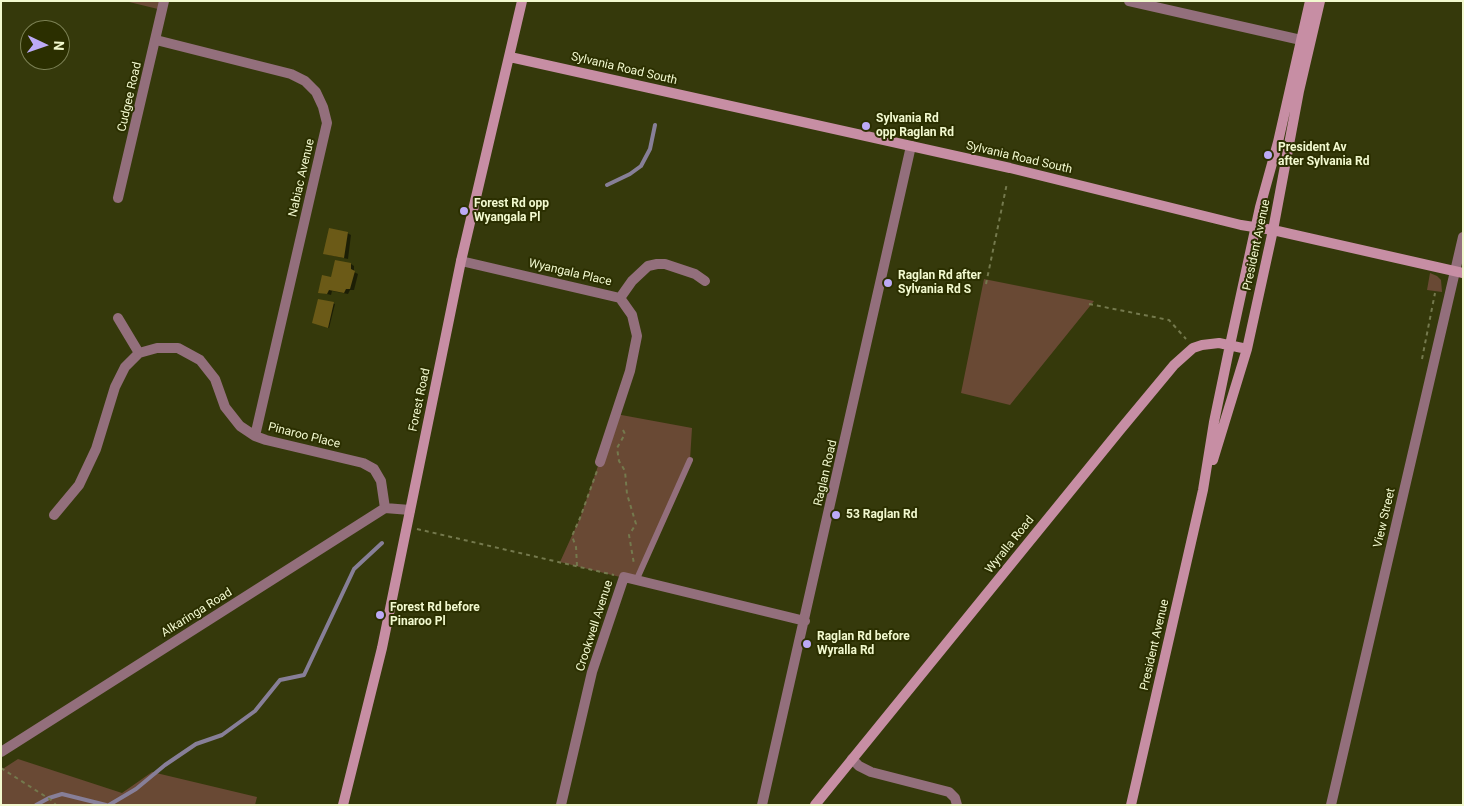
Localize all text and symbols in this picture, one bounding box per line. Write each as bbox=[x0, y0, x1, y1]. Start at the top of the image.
north arrow bbox=[20, 20, 70, 70]
text: N bbox=[51, 40, 67, 51]
street label: Sylvania Road South bbox=[569, 50, 679, 88]
street label: Cudgee Road bbox=[115, 61, 145, 133]
place label: Sylvania Rd opp Raglan Rd bbox=[876, 112, 954, 140]
marker: Sylvania Rd opp Raglan Rd bbox=[860, 120, 872, 132]
street label: Nabiac Avenue bbox=[286, 138, 318, 218]
street label: Sylvania Road South bbox=[964, 139, 1074, 177]
place label: President Av after Sylvania Rd bbox=[1278, 141, 1369, 169]
marker: President Av after Sylvania Rd bbox=[1262, 149, 1274, 161]
place label: Forest Rd opp Wyangala Pl bbox=[474, 197, 549, 225]
street label: President Avenue bbox=[1240, 198, 1274, 292]
marker: Forest Rd opp Wyangala Pl bbox=[458, 205, 470, 217]
street label: Wyangala Place bbox=[527, 256, 613, 290]
place label: Raglan Rd after Sylvania Rd S bbox=[898, 269, 981, 297]
marker: Raglan Rd after Sylvania Rd S bbox=[882, 277, 894, 289]
street label: Forest Road bbox=[406, 367, 434, 433]
street label: Pinaroo Place bbox=[266, 420, 342, 452]
street label: Raglan Road bbox=[811, 439, 841, 507]
street label: View Street bbox=[1371, 487, 1399, 549]
place label: 53 Raglan Rd bbox=[846, 508, 917, 522]
marker: 53 Raglan Rd bbox=[830, 509, 842, 521]
street label: Wyralla Road bbox=[983, 513, 1037, 577]
street label: Crookwell Avenue bbox=[573, 579, 617, 673]
street label: Alkaringa Road bbox=[159, 586, 235, 640]
street label: President Avenue bbox=[1138, 598, 1172, 692]
place label: Forest Rd before Pinaroo Pl bbox=[390, 601, 480, 629]
marker: Forest Rd before Pinaroo Pl bbox=[374, 609, 386, 621]
place label: Raglan Rd before Wyralla Rd bbox=[817, 630, 910, 658]
marker: Raglan Rd before Wyralla Rd bbox=[801, 638, 813, 650]

